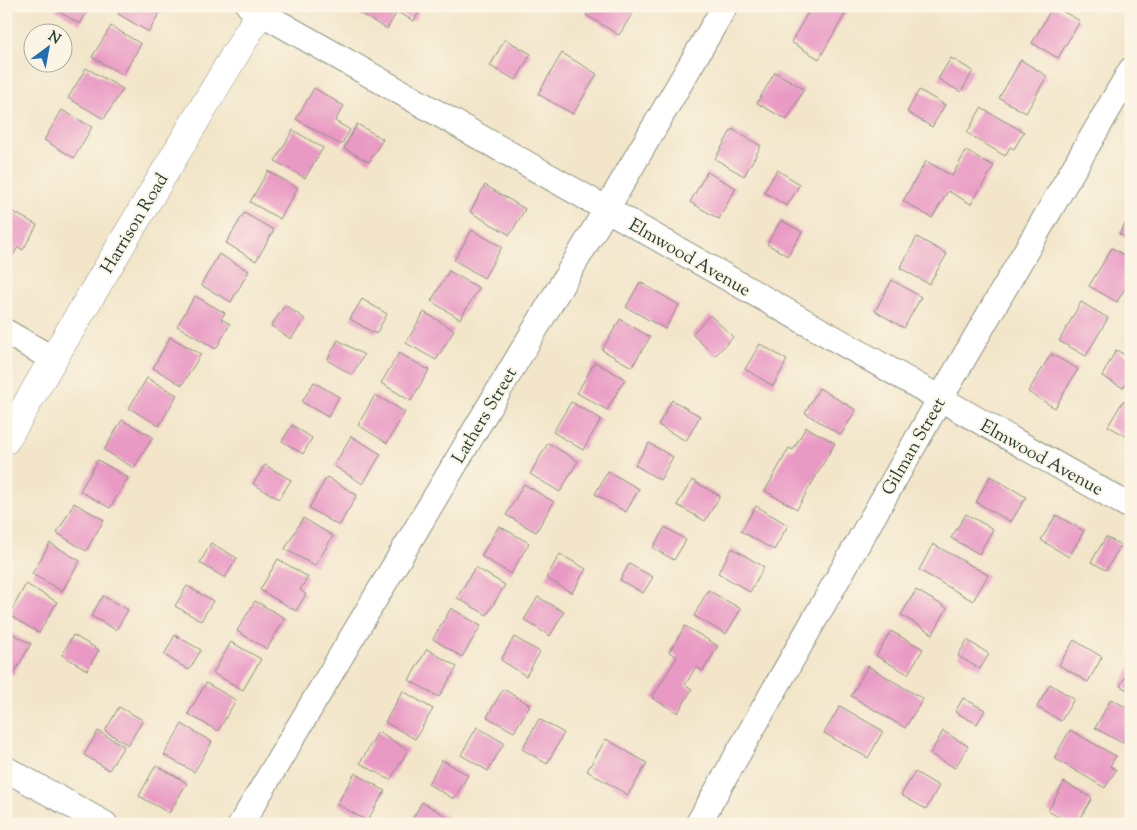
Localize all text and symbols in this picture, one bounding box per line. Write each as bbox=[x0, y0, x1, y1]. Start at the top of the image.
north arrow bbox=[22, 22, 72, 72]
text: N bbox=[44, 27, 64, 50]
street label: Harrison Road bbox=[96, 169, 176, 279]
street label: Elmwood Avenue bbox=[623, 213, 755, 304]
street label: Lathers Street bbox=[447, 363, 525, 469]
street label: Gilman Street bbox=[876, 393, 953, 501]
street label: Elmwood Avenue bbox=[975, 414, 1107, 503]

